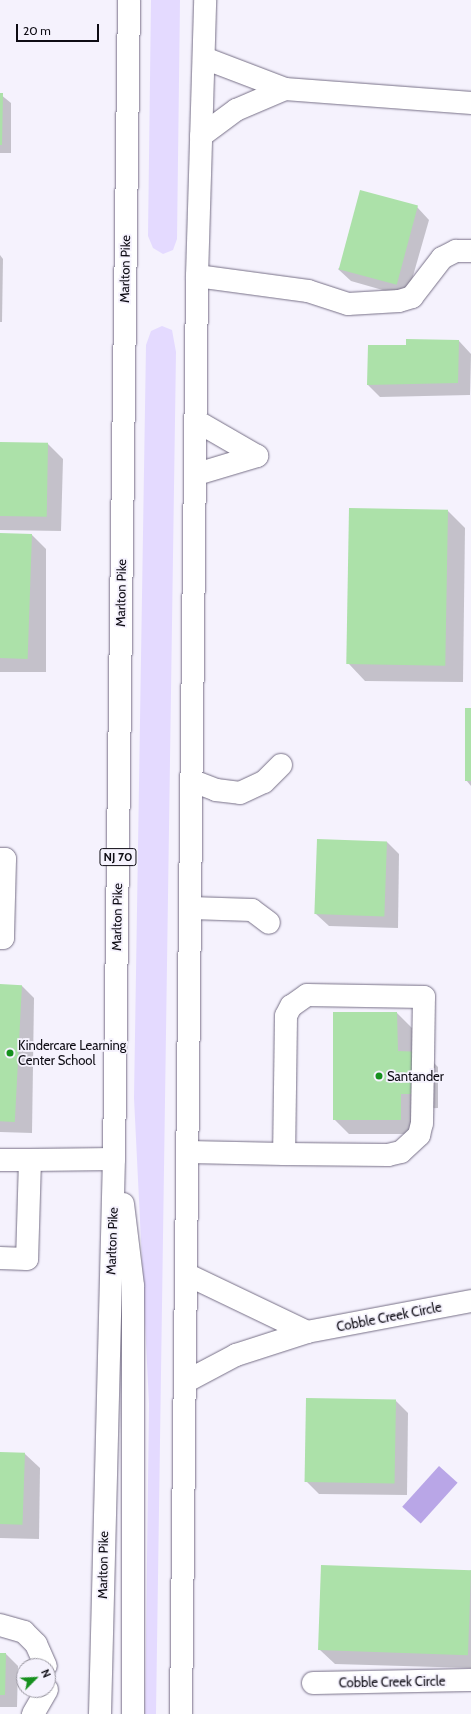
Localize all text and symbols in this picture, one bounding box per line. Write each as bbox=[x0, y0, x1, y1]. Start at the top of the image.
scale bar bbox=[18, 16, 101, 42]
text: 20 m bbox=[23, 23, 51, 38]
street label: Marlton Pike bbox=[117, 235, 133, 303]
street label: Marlton Pike bbox=[113, 559, 129, 627]
road number: NJ 70 bbox=[99, 847, 137, 867]
street label: Marlton Pike bbox=[109, 883, 125, 951]
place label: Kindercare Learning Center School bbox=[18, 1038, 126, 1069]
marker: Kindercare Learning Center School bbox=[5, 1048, 15, 1058]
place label: Santander bbox=[387, 1068, 444, 1084]
marker: Santander bbox=[374, 1071, 384, 1081]
street label: Marlton Pike bbox=[103, 1207, 121, 1275]
street label: Cobble Creek Circle bbox=[335, 1299, 443, 1335]
street label: Marlton Pike bbox=[95, 1531, 111, 1599]
north arrow bbox=[16, 1658, 56, 1698]
text: N bbox=[38, 1667, 54, 1680]
street label: Cobble Creek Circle bbox=[339, 1673, 445, 1691]

